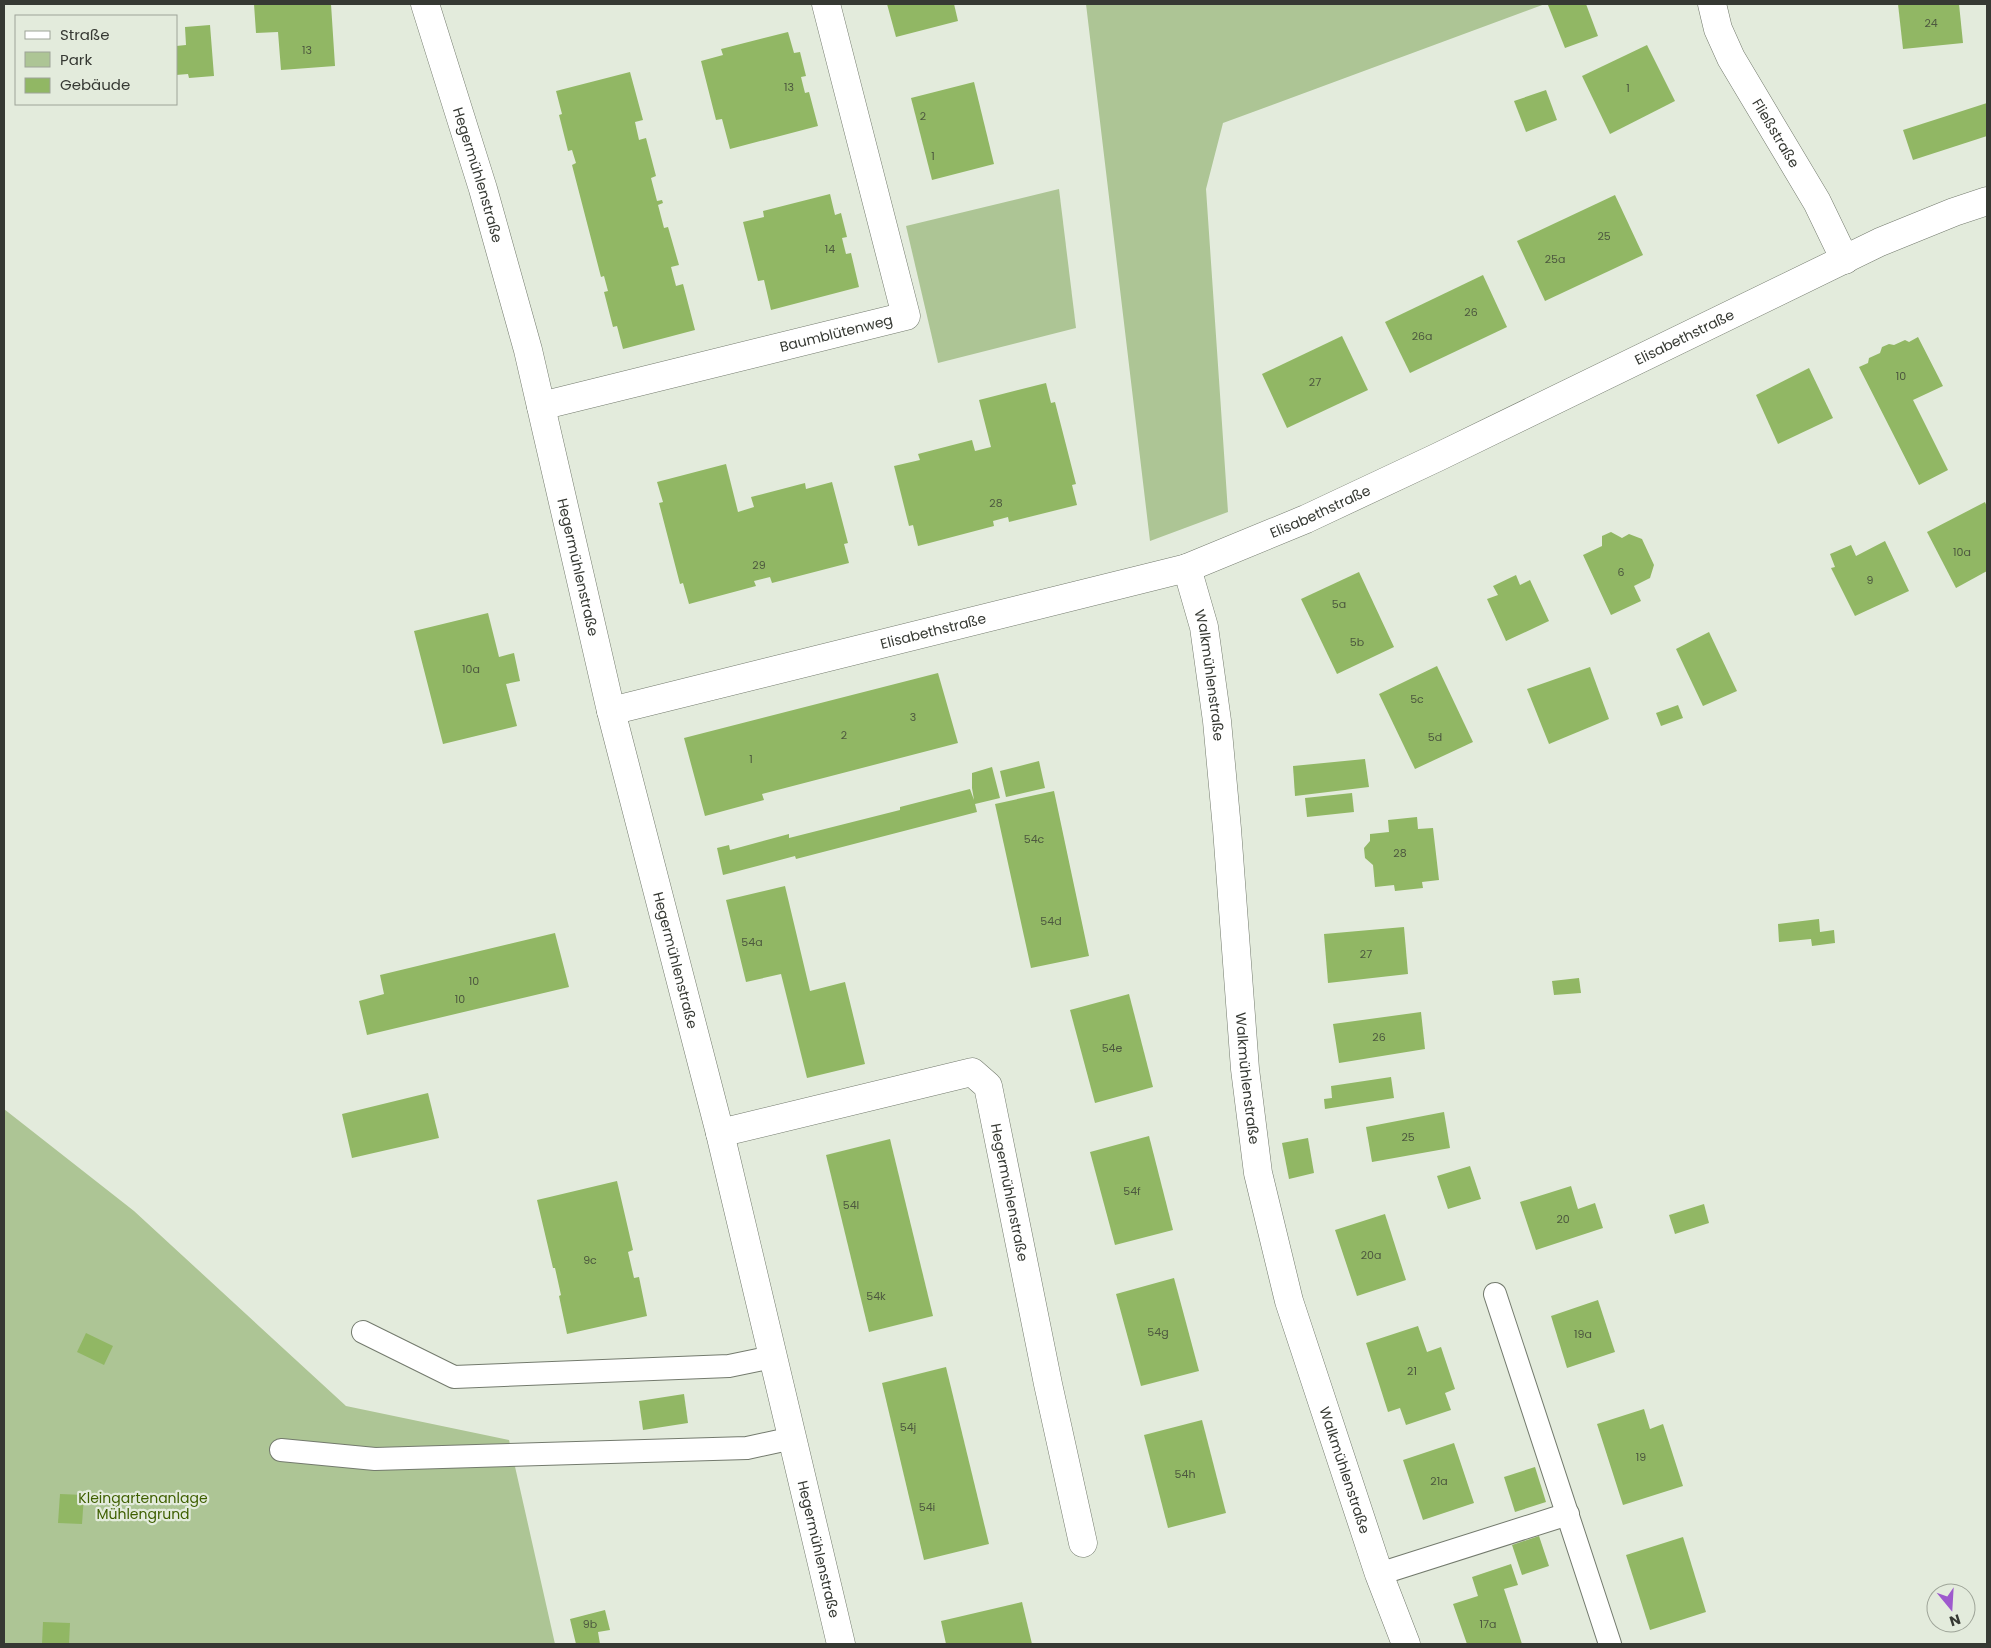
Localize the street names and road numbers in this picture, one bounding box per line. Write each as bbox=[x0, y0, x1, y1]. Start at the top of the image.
street label: Fließstraße bbox=[1747, 95, 1805, 172]
street label: Hegermühlenstraße bbox=[448, 105, 508, 245]
street label: Elisabethstraße bbox=[1631, 304, 1738, 370]
street label: Baumblütenweg bbox=[778, 310, 895, 357]
street label: Elisabethstraße bbox=[1267, 480, 1374, 543]
street label: Hegermühlenstraße bbox=[552, 497, 604, 638]
street label: Walkmühlenstraße bbox=[1189, 607, 1229, 742]
street label: Elisabethstraße bbox=[878, 608, 989, 654]
street label: Hegermühlenstraße bbox=[648, 890, 703, 1031]
street label: Walkmühlenstraße bbox=[1231, 1012, 1264, 1146]
street label: Hegermühlenstraße bbox=[986, 1121, 1033, 1264]
street label: Walkmühlenstraße bbox=[1314, 1404, 1375, 1537]
street label: Hegermühlenstraße bbox=[793, 1478, 845, 1620]

